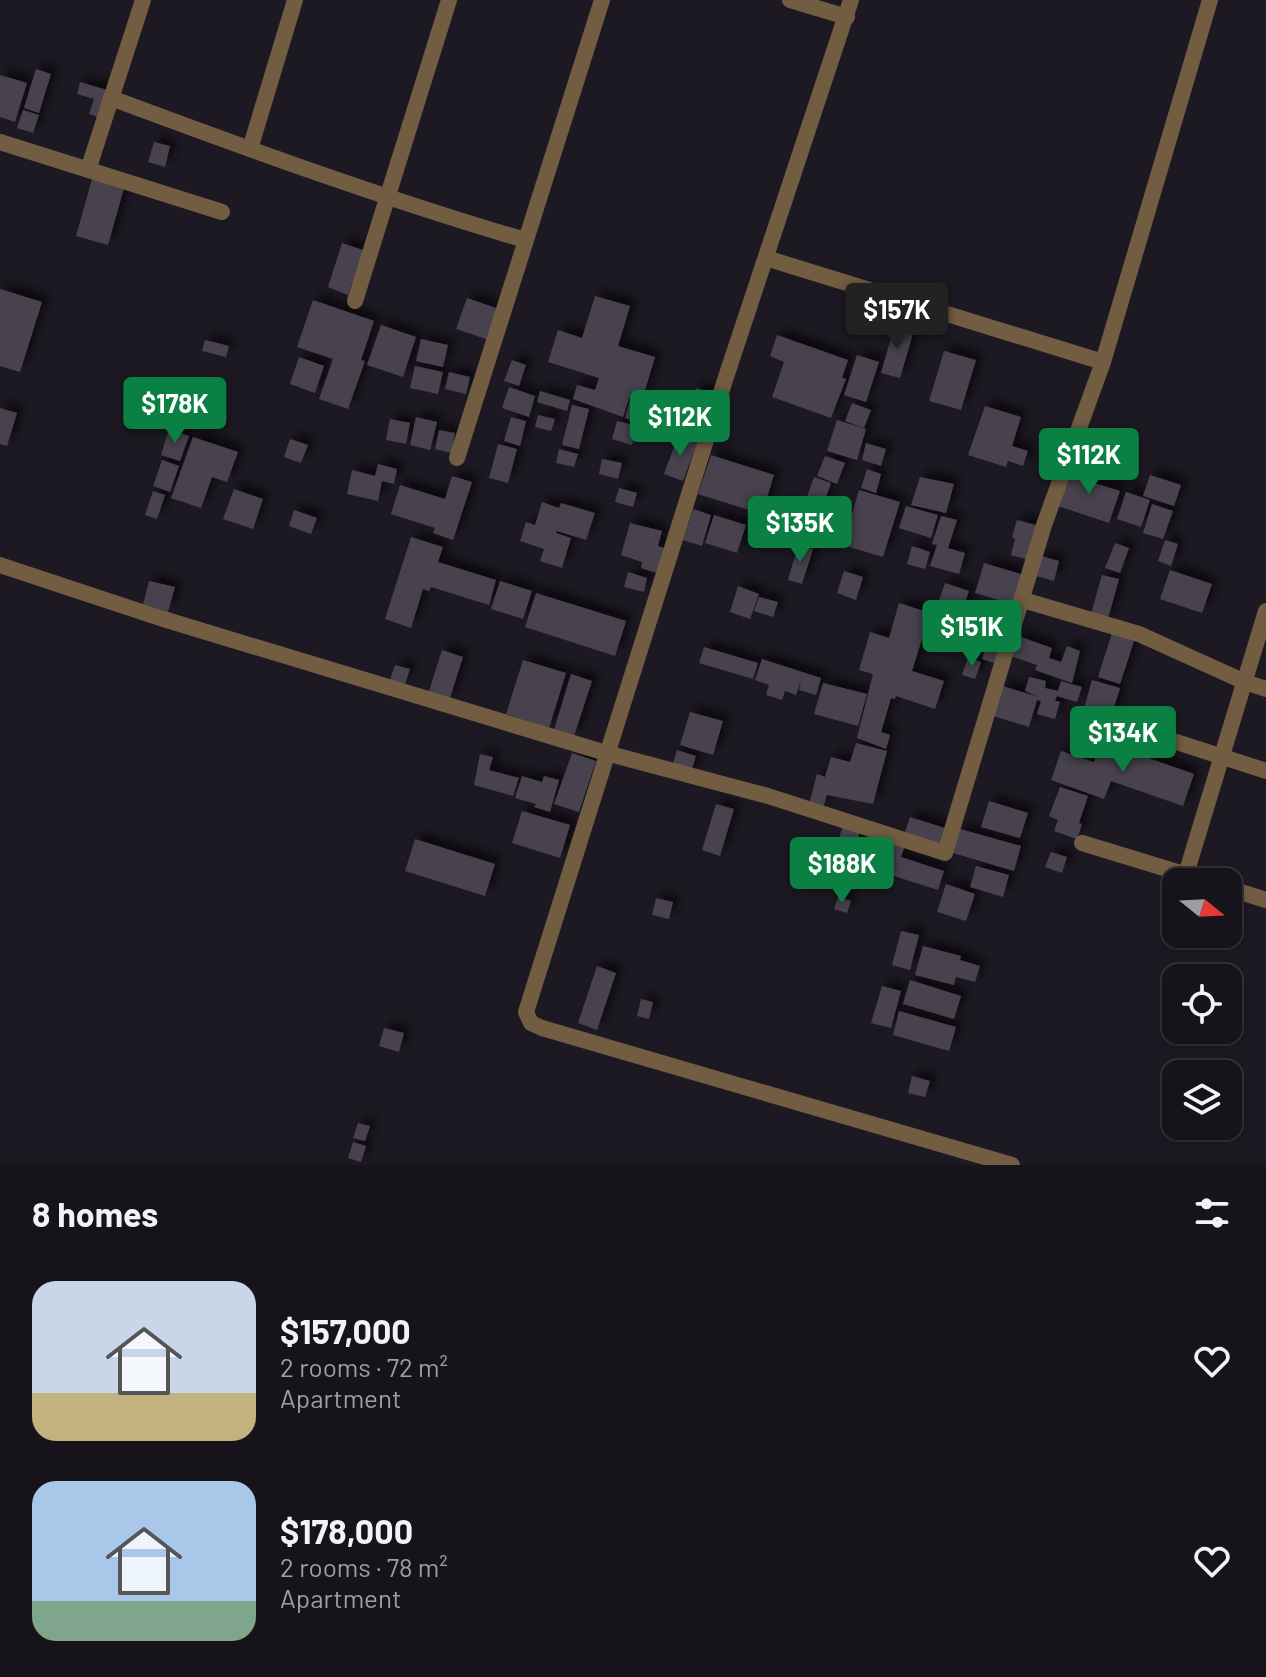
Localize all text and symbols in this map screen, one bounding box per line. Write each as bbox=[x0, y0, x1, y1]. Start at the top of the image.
pin: $157K bbox=[841, 283, 953, 351]
text: $157K bbox=[863, 293, 931, 324]
pin: $178K bbox=[119, 377, 231, 445]
text: $178K bbox=[141, 387, 209, 418]
pin: $112K bbox=[624, 390, 736, 458]
text: $112K bbox=[648, 400, 712, 431]
pin: $112K bbox=[1033, 428, 1145, 496]
text: $112K bbox=[1057, 438, 1121, 469]
pin: $135K bbox=[744, 496, 856, 564]
text: $135K bbox=[766, 506, 834, 537]
pin: $151K bbox=[916, 600, 1028, 668]
text: $151K bbox=[940, 610, 1004, 641]
pin: $134K bbox=[1067, 706, 1179, 774]
text: $134K bbox=[1088, 716, 1158, 747]
pin: $188K bbox=[786, 837, 898, 905]
text: $188K bbox=[808, 847, 876, 878]
north arrow bbox=[1162, 868, 1242, 948]
map controls bbox=[1162, 868, 1242, 1140]
button: locate bbox=[1162, 964, 1242, 1044]
button: layers bbox=[1162, 1060, 1242, 1140]
icon: filters bbox=[1190, 1191, 1234, 1235]
text: 8 homes bbox=[32, 1193, 158, 1234]
text: $157,000 bbox=[280, 1310, 411, 1351]
icon: home bbox=[96, 1313, 192, 1409]
icon: heart bbox=[1190, 1339, 1234, 1383]
text: 2 rooms · 72 m² bbox=[280, 1351, 448, 1382]
text: Apartment bbox=[280, 1382, 401, 1413]
text: $178,000 bbox=[280, 1510, 413, 1551]
icon: home bbox=[96, 1513, 192, 1609]
icon: heart bbox=[1190, 1539, 1234, 1583]
text: 2 rooms · 78 m² bbox=[280, 1551, 448, 1582]
text: Apartment bbox=[280, 1582, 401, 1613]

